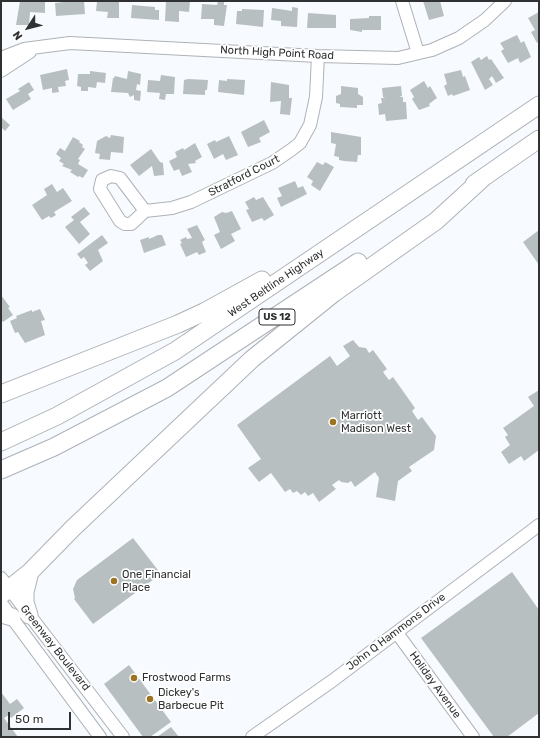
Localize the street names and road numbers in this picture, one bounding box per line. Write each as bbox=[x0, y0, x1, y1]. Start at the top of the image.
street label: North High Point Road bbox=[220, 43, 334, 63]
street label: Stratford Court bbox=[206, 152, 282, 200]
street label: West Beltline Highway bbox=[225, 246, 327, 320]
road number: US 12 bbox=[259, 309, 295, 325]
street label: John Q Hammons Drive bbox=[344, 590, 448, 674]
street label: Greenway Boulevard bbox=[17, 602, 93, 694]
street label: Holiday Avenue bbox=[406, 649, 464, 721]

